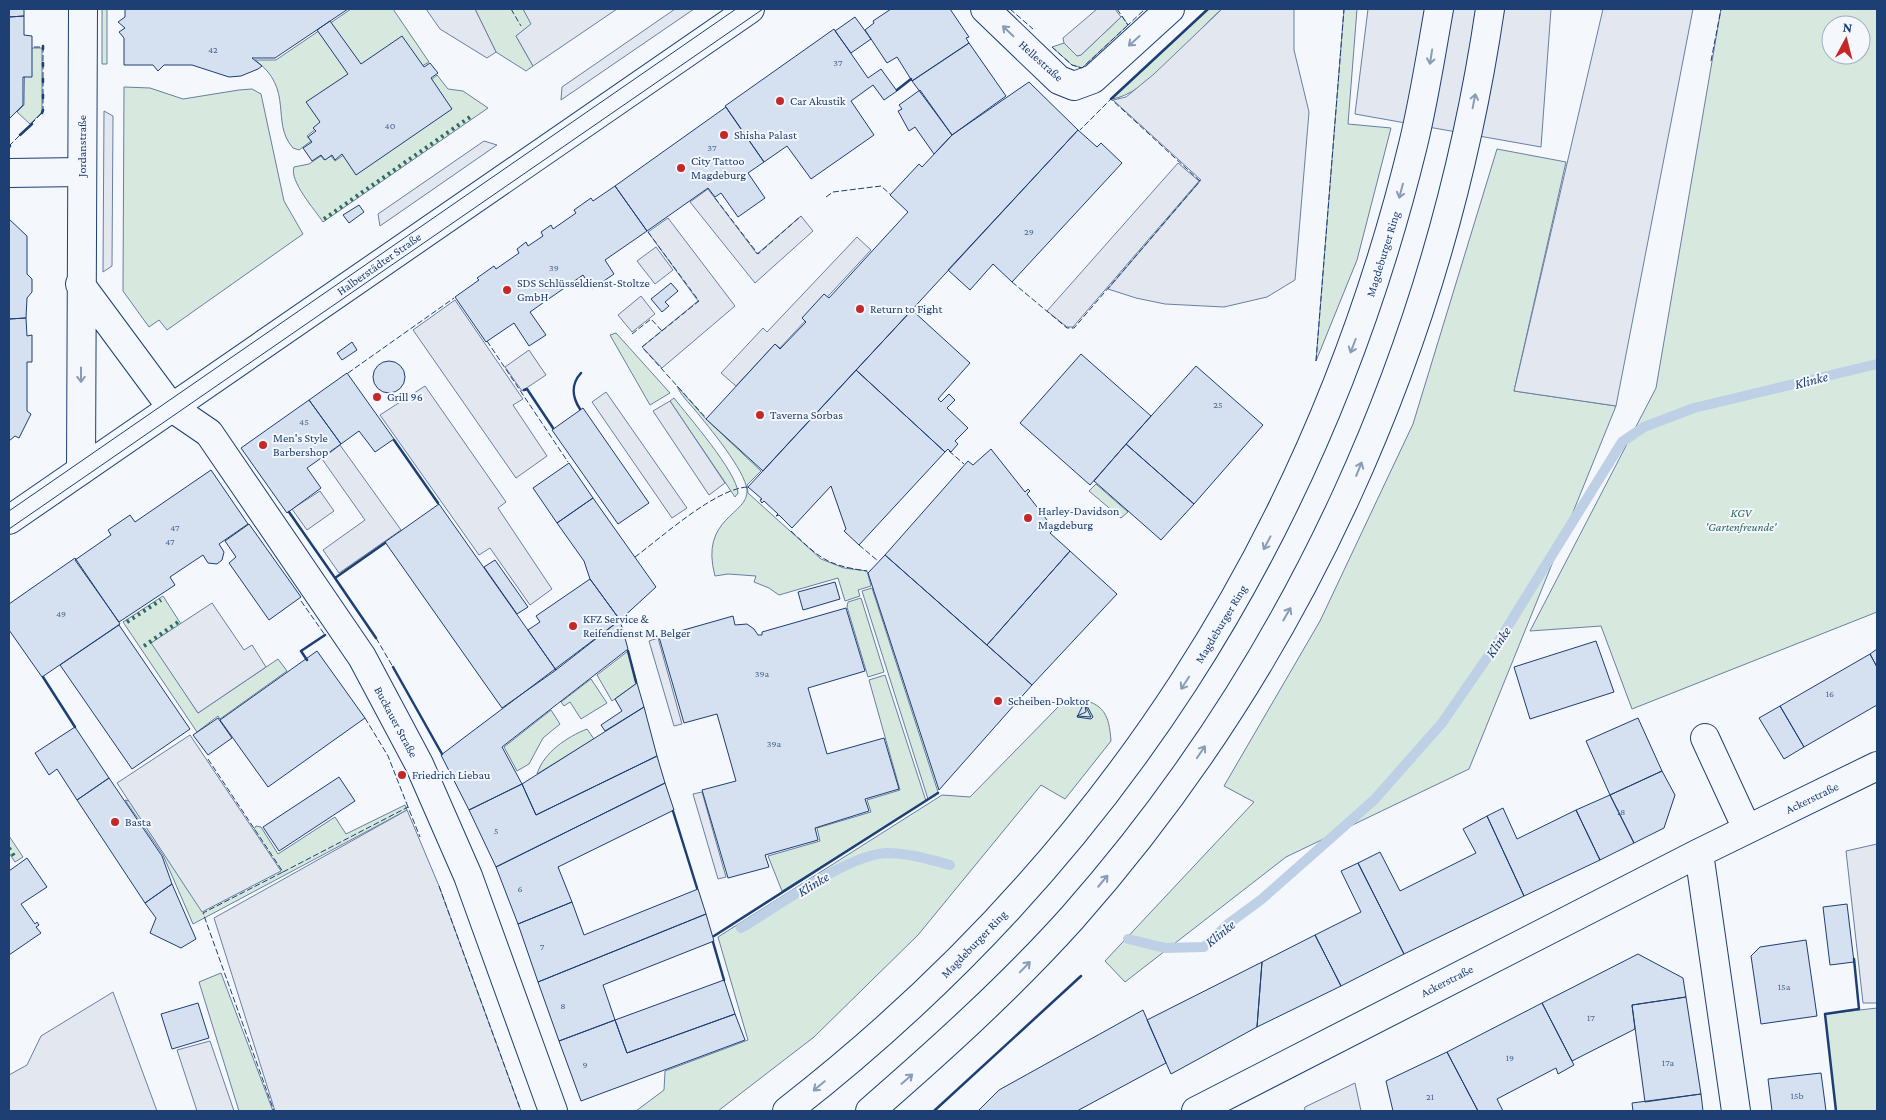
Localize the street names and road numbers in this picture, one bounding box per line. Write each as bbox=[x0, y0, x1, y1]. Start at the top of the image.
street label: Hellestraße bbox=[1016, 37, 1066, 85]
street label: Jordanstraße bbox=[75, 115, 89, 178]
street label: Magdeburger Ring bbox=[1363, 209, 1403, 299]
street label: Halberstädter Straße bbox=[334, 230, 424, 298]
street label: Magdeburger Ring bbox=[1192, 582, 1250, 666]
street label: Buckauer Straße bbox=[371, 684, 421, 760]
street label: Ackerstraße bbox=[1783, 779, 1841, 817]
street label: Magdeburger Ring bbox=[938, 907, 1010, 981]
street label: Ackerstraße bbox=[1418, 962, 1476, 1000]

